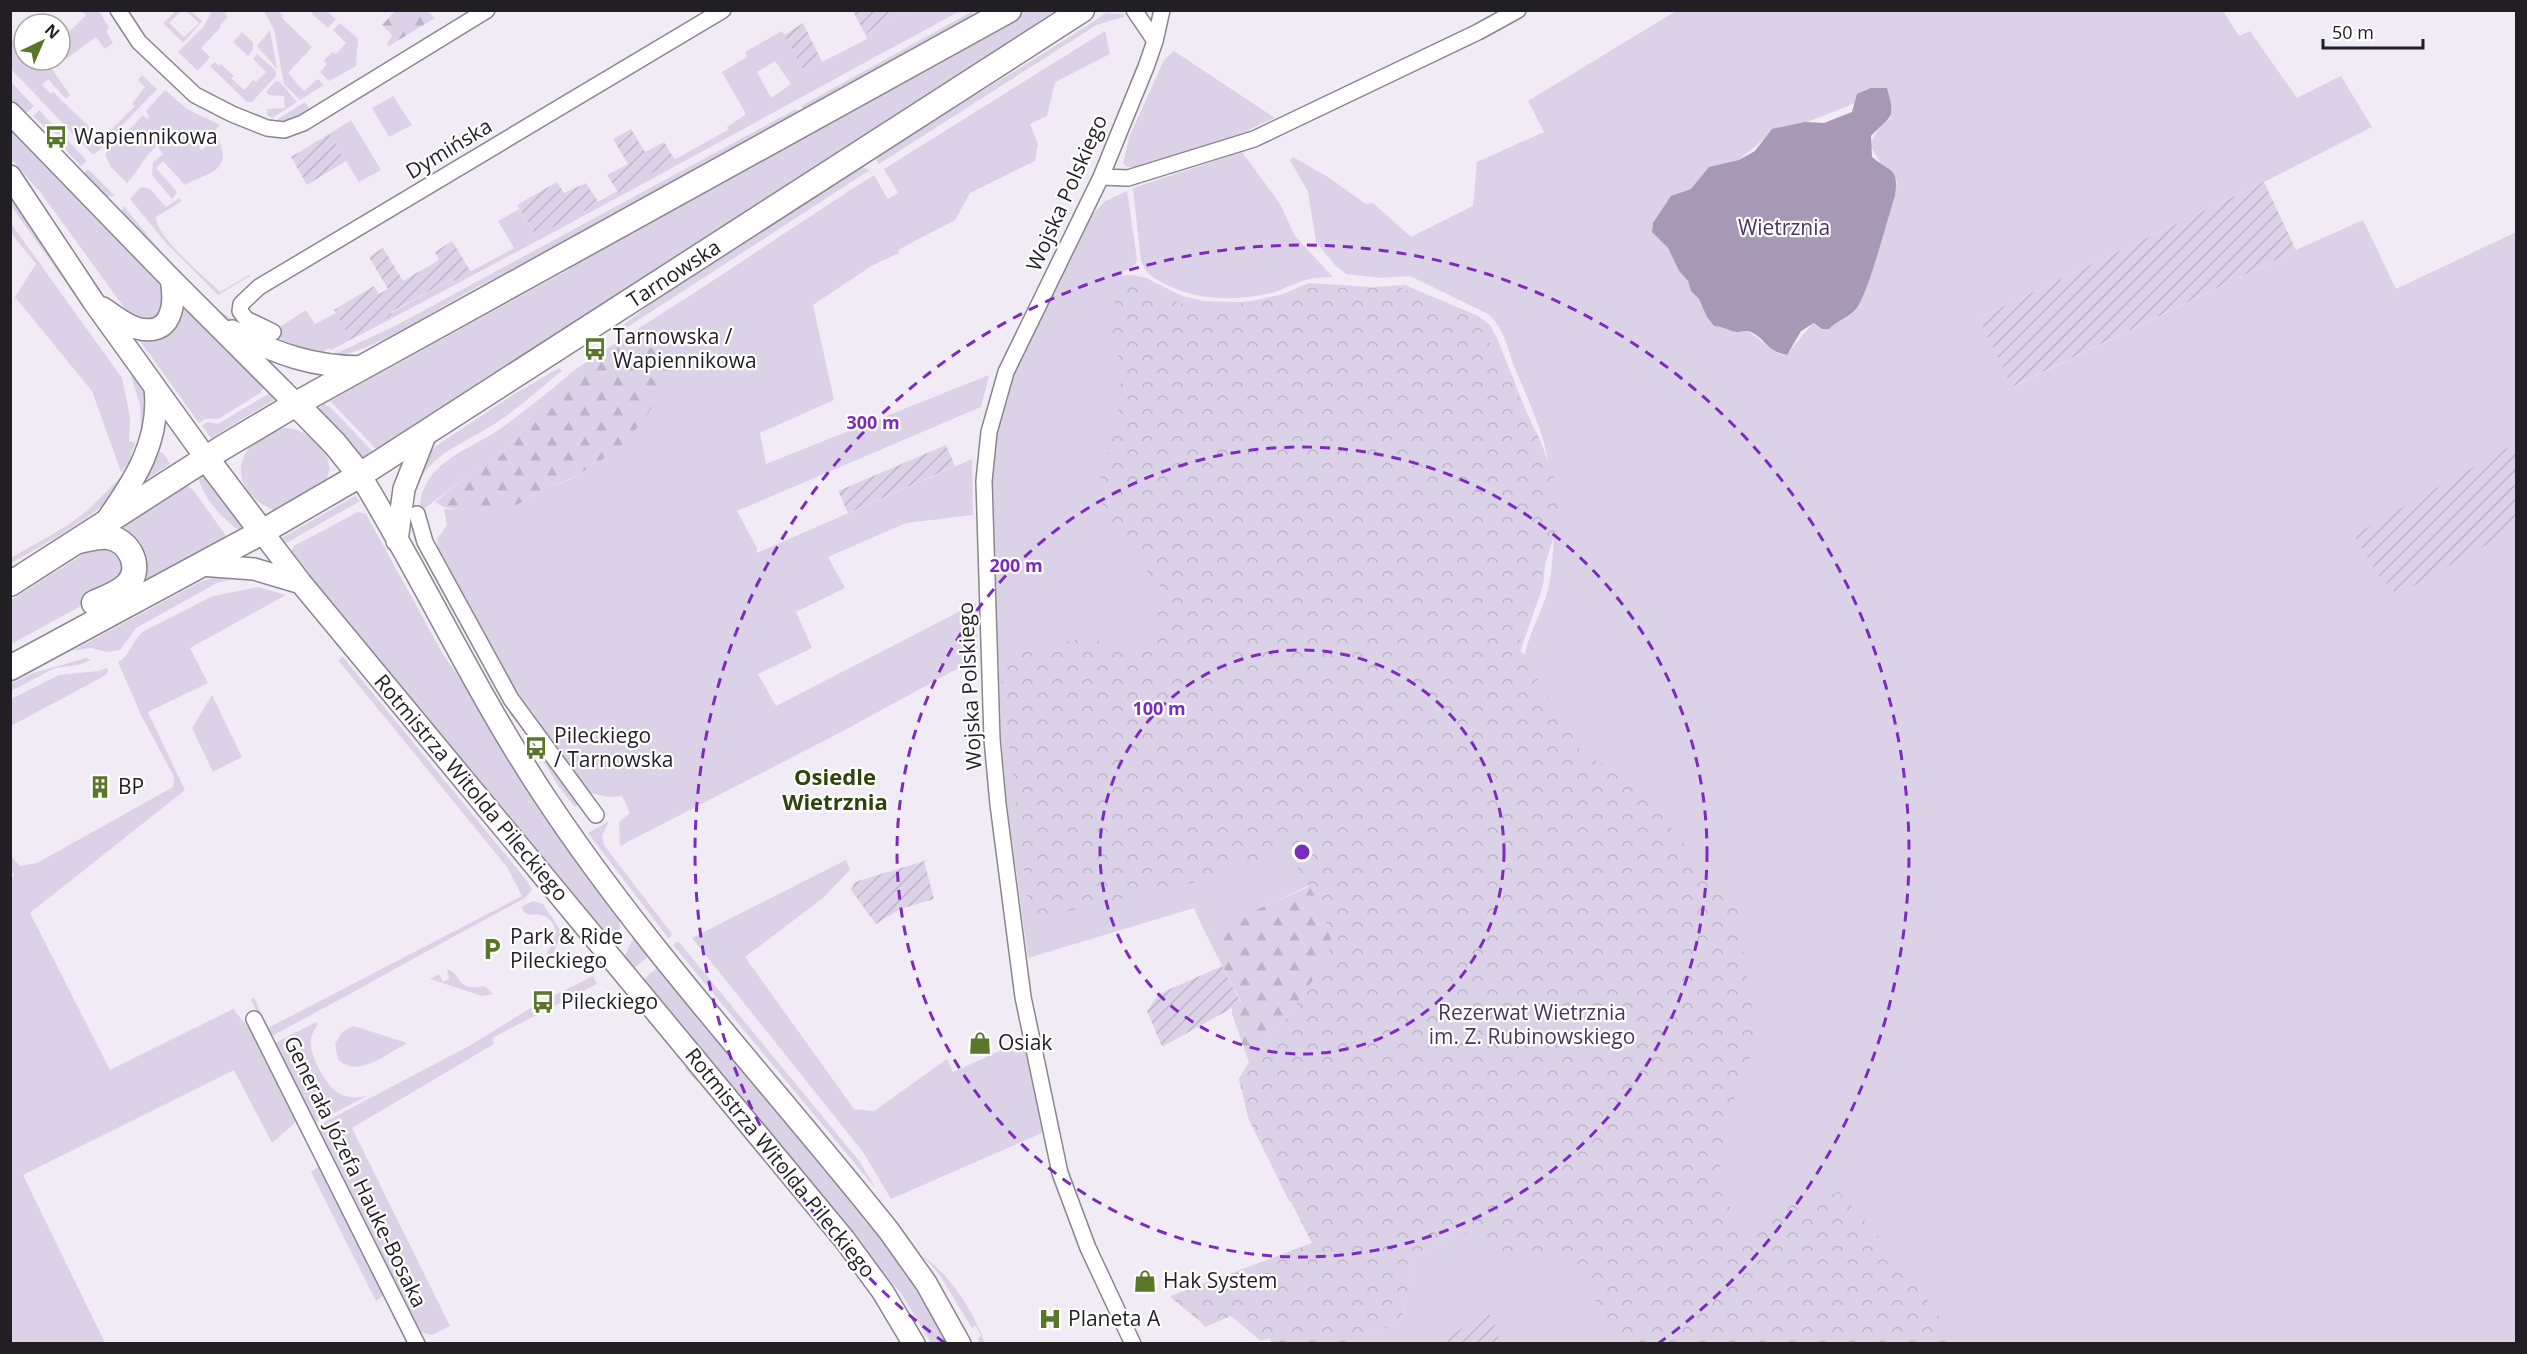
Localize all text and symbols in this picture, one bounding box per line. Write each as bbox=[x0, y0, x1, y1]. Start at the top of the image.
north arrow bbox=[12, 12, 72, 72]
scale bar bbox=[2323, 12, 2424, 50]
text: N bbox=[40, 19, 65, 44]
text: 50 m bbox=[2332, 20, 2374, 44]
street label: Wojska Polskiego bbox=[1019, 110, 1113, 275]
street label: Dymińska bbox=[400, 111, 497, 185]
place label: Wapiennikowa bbox=[74, 122, 218, 150]
bus stop icon: Wapiennikowa bbox=[43, 124, 69, 150]
park label: Wietrznia bbox=[1738, 213, 1830, 241]
street label: Tarnowska bbox=[621, 232, 726, 314]
place label: Tarnowska / Wapiennikowa bbox=[613, 322, 757, 374]
bus stop icon: Tarnowska / Wapiennikowa bbox=[582, 336, 608, 362]
text: 300 m bbox=[846, 410, 900, 434]
text: 200 m bbox=[989, 553, 1043, 577]
street label: Wojska Polskiego bbox=[951, 601, 987, 771]
street label: Rotmistrza Witolda Pileckiego bbox=[368, 668, 575, 907]
text: 100 m bbox=[1132, 696, 1186, 720]
place label: Pileckiego / Tarnowska bbox=[554, 721, 673, 773]
bus stop icon: Pileckiego / Tarnowska bbox=[523, 735, 549, 761]
district label: Osiedle Wietrznia bbox=[782, 761, 888, 816]
place label: BP bbox=[118, 772, 144, 800]
building icon: BP bbox=[87, 774, 113, 800]
centre of rings bbox=[1292, 842, 1312, 862]
place label: Park & Ride Pileckiego bbox=[510, 922, 623, 974]
parking icon: Park & Ride Pileckiego bbox=[479, 936, 505, 962]
place label: Pileckiego bbox=[561, 987, 658, 1015]
bus stop icon: Pileckiego bbox=[530, 989, 556, 1015]
park label: Rezerwat Wietrznia im. Z. Rubinowskiego bbox=[1429, 998, 1635, 1050]
place label: Osiak bbox=[998, 1028, 1052, 1056]
shop icon: Osiak bbox=[967, 1030, 993, 1056]
street label: Generała Józefa Hauke-Bosaka bbox=[278, 1031, 434, 1312]
street label: Rotmistrza Witolda Pileckiego bbox=[679, 1042, 882, 1283]
place label: Hak System bbox=[1163, 1266, 1277, 1294]
shop icon: Hak System bbox=[1132, 1268, 1158, 1294]
place label: Planeta A bbox=[1068, 1304, 1161, 1332]
hospital icon: Planeta A bbox=[1037, 1306, 1063, 1332]

